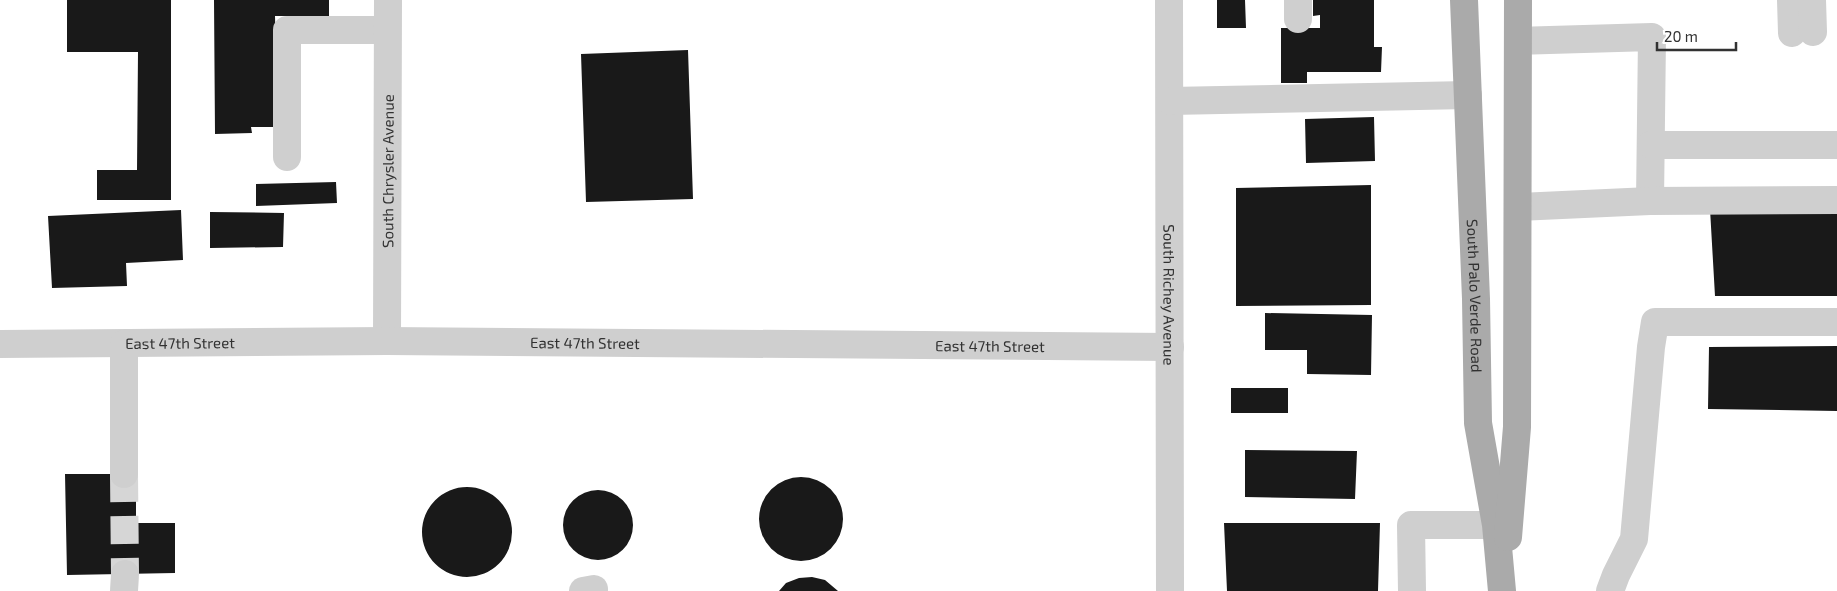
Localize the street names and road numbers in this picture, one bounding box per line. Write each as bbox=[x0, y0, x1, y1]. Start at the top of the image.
street label: South Chrysler Avenue bbox=[378, 94, 397, 248]
street label: South Palo Verde Road bbox=[1464, 219, 1486, 373]
street label: South Richey Avenue bbox=[1160, 224, 1179, 366]
street label: East 47th Street bbox=[125, 333, 235, 352]
street label: East 47th Street bbox=[530, 333, 640, 352]
street label: East 47th Street bbox=[935, 336, 1045, 355]

